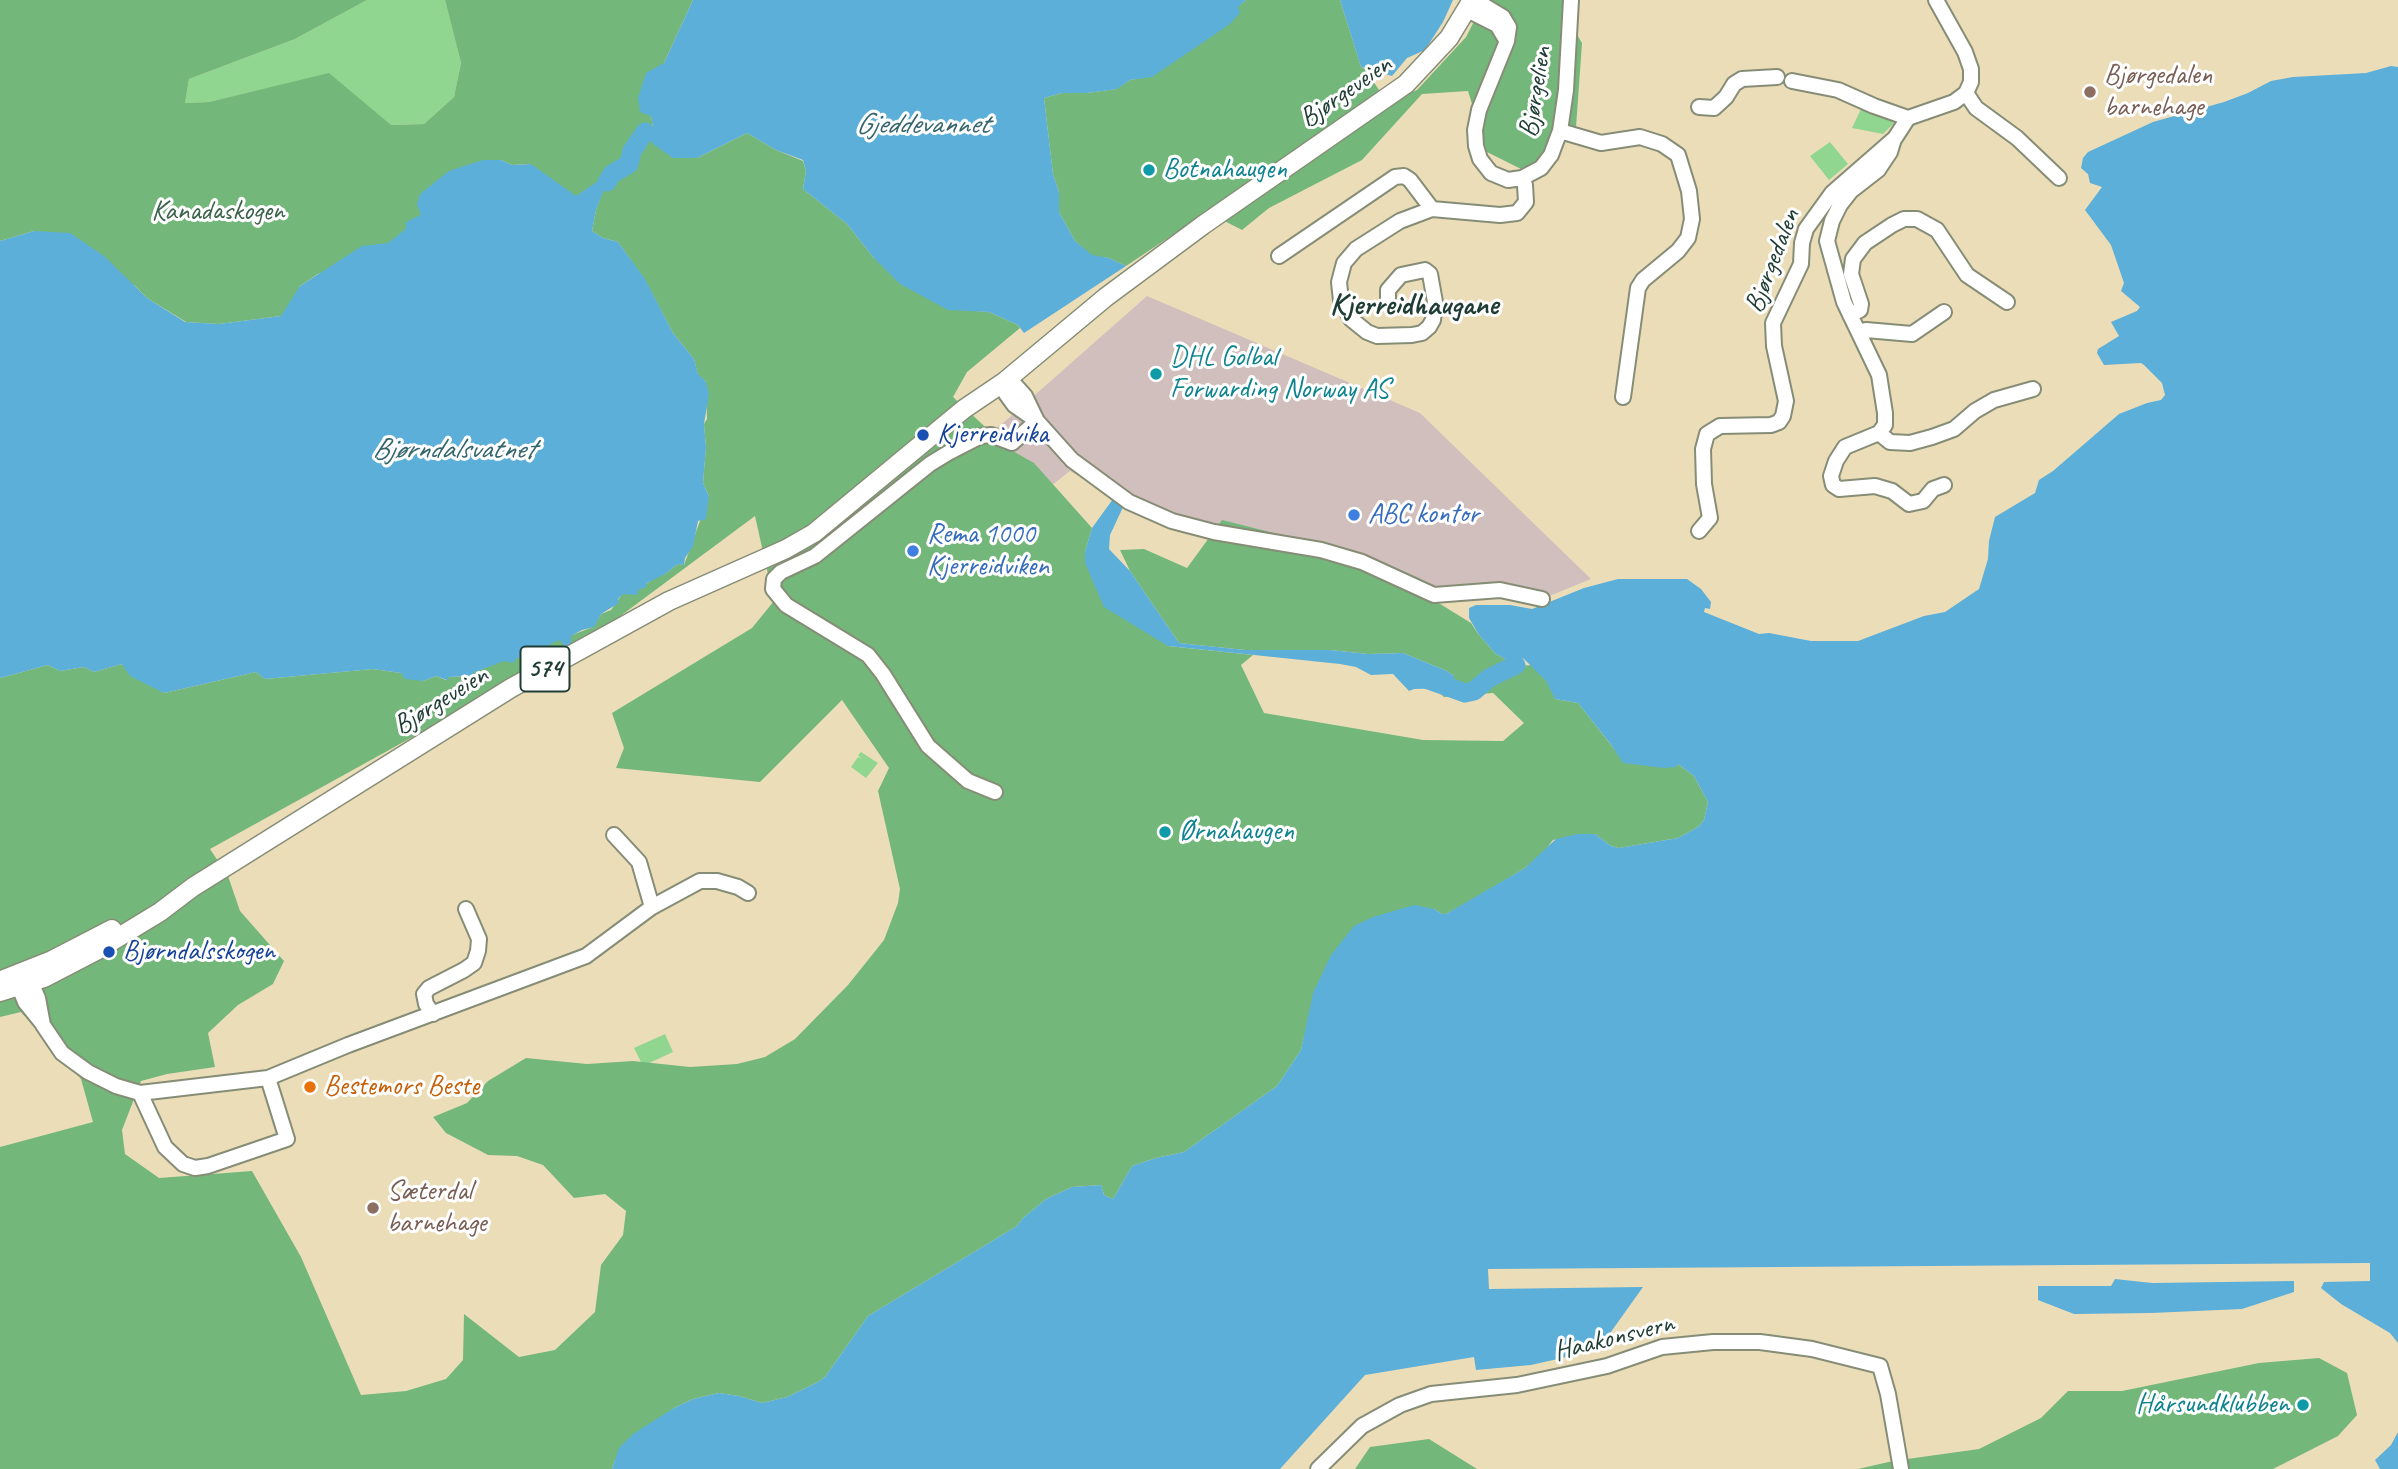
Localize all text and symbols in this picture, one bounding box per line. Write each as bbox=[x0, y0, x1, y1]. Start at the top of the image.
street label: Bjørgelien bbox=[1512, 44, 1560, 140]
street label: Bjørgeveien bbox=[1293, 48, 1399, 136]
place label: Bjørgedalen barnehage bbox=[2104, 59, 2212, 125]
marker: Bjørgedalen barnehage bbox=[2082, 84, 2098, 100]
water label: Gjeddevannet bbox=[855, 107, 989, 143]
place label: Botnahaugen bbox=[1163, 153, 1287, 187]
marker: Botnahaugen bbox=[1141, 162, 1157, 178]
park label: Kanadaskogen bbox=[152, 195, 284, 229]
street label: Bjørgedalen bbox=[1738, 204, 1808, 318]
district label: Kjerreidhaugane bbox=[1330, 288, 1498, 324]
place label: DHL Golbal Forwarding Norway AS bbox=[1170, 341, 1389, 407]
marker: DHL Golbal Forwarding Norway AS bbox=[1148, 366, 1164, 382]
place label: Kjerreidvika bbox=[937, 418, 1048, 452]
marker: Kjerreidvika bbox=[915, 427, 931, 443]
water label: Bjørndalsvatnet bbox=[372, 432, 534, 468]
place label: ABC kontor bbox=[1368, 498, 1479, 532]
marker: ABC kontor bbox=[1346, 507, 1362, 523]
place label: Rema 1000 Kjerreidviken bbox=[927, 518, 1049, 584]
marker: Rema 1000 Kjerreidviken bbox=[905, 543, 921, 559]
road number: 574 bbox=[520, 646, 570, 692]
street label: Bjørgeveien bbox=[388, 659, 494, 743]
place label: Ørnahaugen bbox=[1179, 815, 1294, 849]
marker: Ørnahaugen bbox=[1157, 824, 1173, 840]
place label: Bjørndalsskogen bbox=[123, 935, 275, 969]
marker: Bjørndalsskogen bbox=[101, 944, 117, 960]
place label: Bestemors Beste bbox=[324, 1070, 479, 1104]
marker: Bestemors Beste bbox=[302, 1079, 318, 1095]
place label: Sæterdal barnehage bbox=[387, 1175, 486, 1241]
marker: Sæterdal barnehage bbox=[365, 1200, 381, 1216]
street label: Haakonsvern bbox=[1550, 1307, 1678, 1369]
place label: Hårsundklubben bbox=[2136, 1388, 2289, 1422]
marker: Hårsundklubben bbox=[2295, 1397, 2311, 1413]

